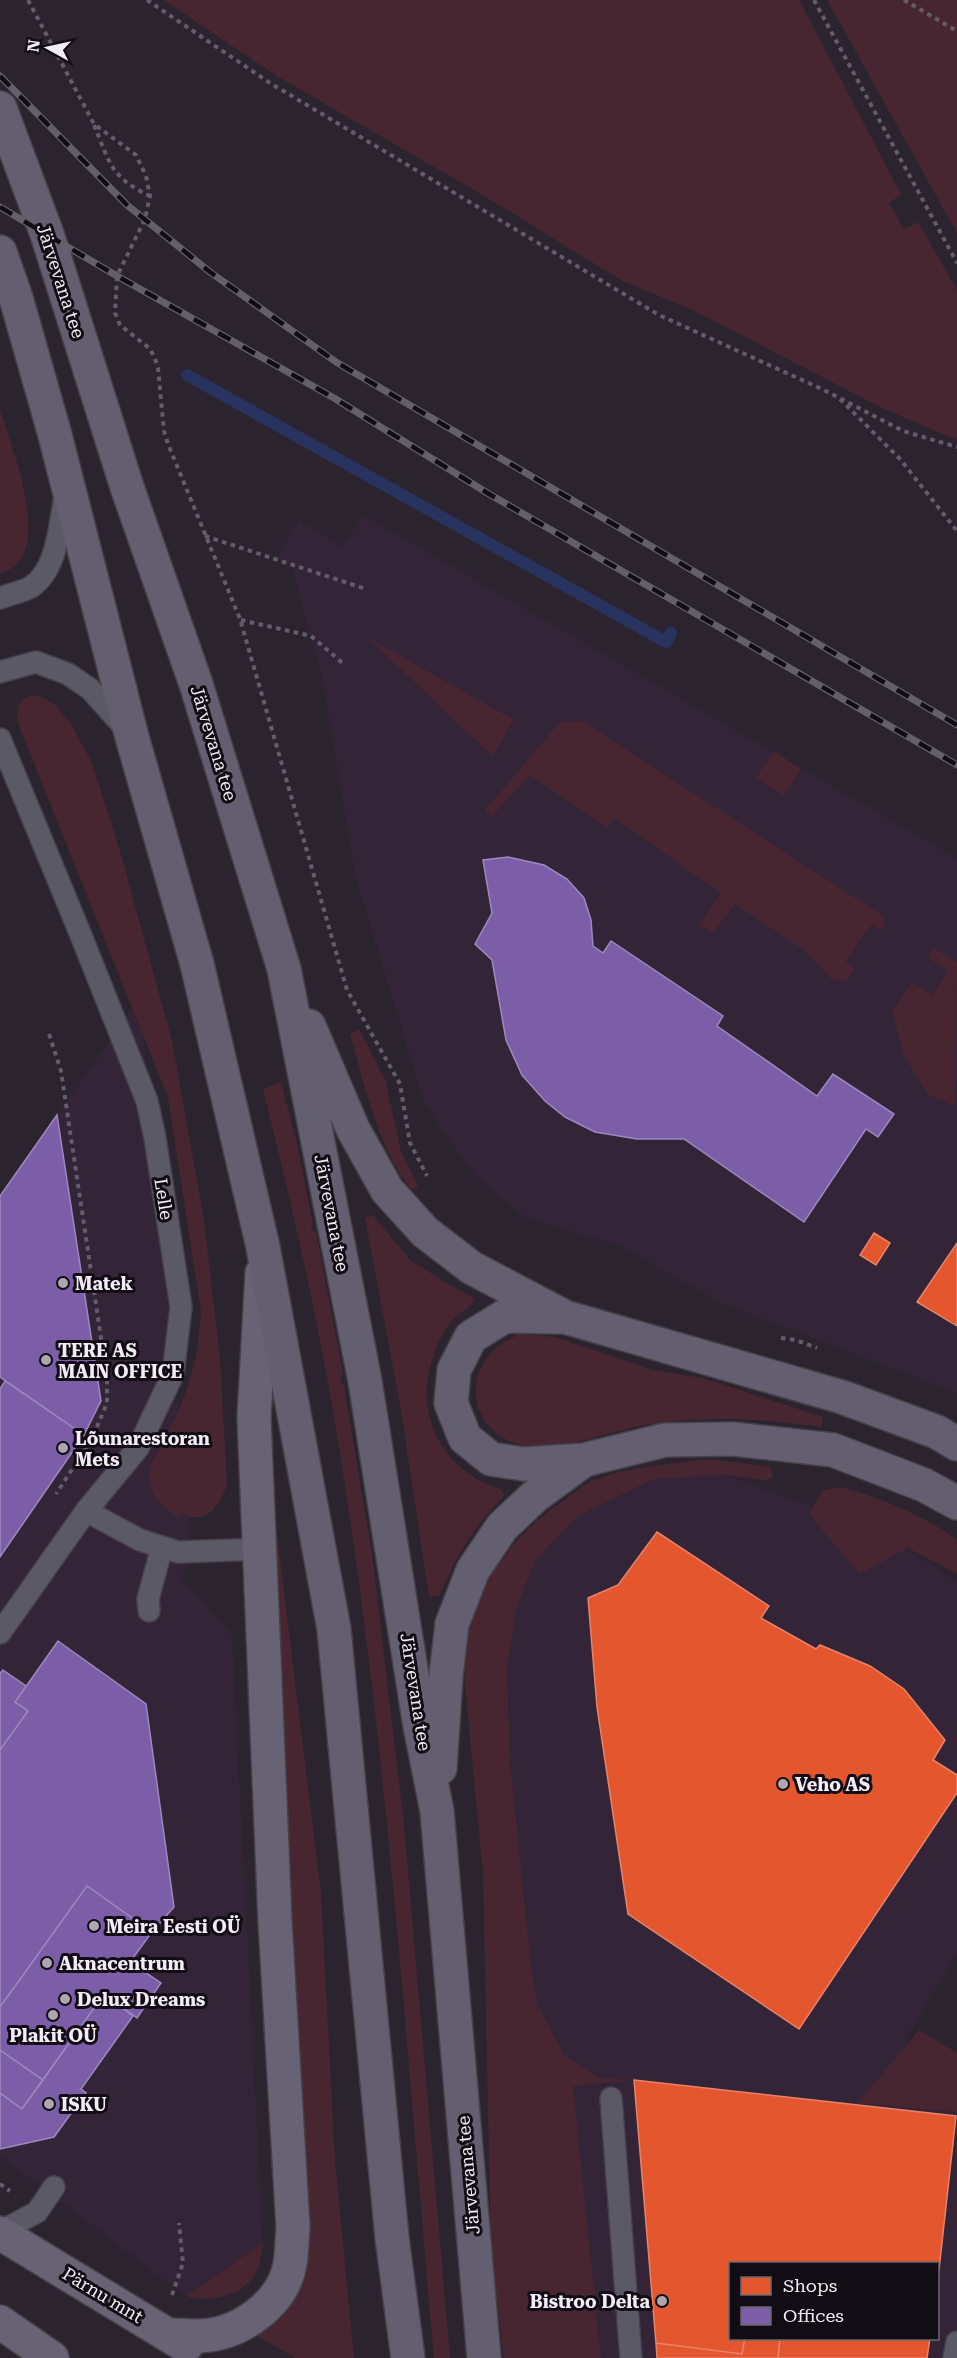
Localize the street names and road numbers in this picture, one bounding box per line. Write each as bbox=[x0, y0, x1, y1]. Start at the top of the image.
street label: Järvevana tee bbox=[33, 221, 89, 341]
street label: Järvevana tee bbox=[187, 683, 241, 803]
street label: Järvevana tee bbox=[310, 1153, 354, 1274]
street label: Lelle bbox=[150, 1177, 178, 1221]
street label: Järvevana tee bbox=[396, 1632, 436, 1753]
street label: Järvevana tee bbox=[452, 2115, 484, 2235]
street label: Pärnu mnt bbox=[59, 2263, 147, 2327]

